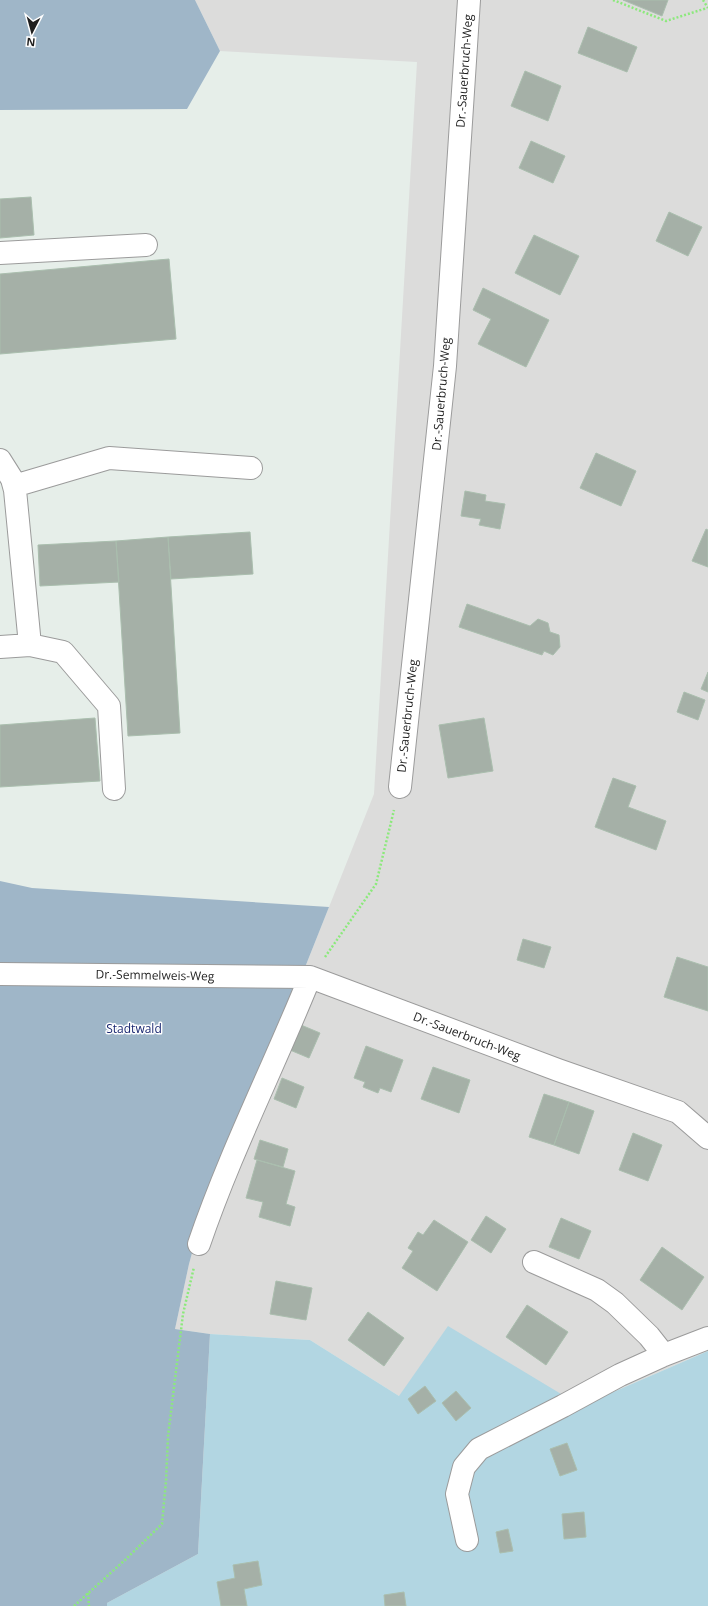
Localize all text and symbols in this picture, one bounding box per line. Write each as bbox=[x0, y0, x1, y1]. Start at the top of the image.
north arrow bbox=[12, 12, 52, 52]
street label: Dr.-Sauerbruch-Weg bbox=[452, 13, 476, 128]
text: N bbox=[26, 35, 36, 50]
street label: Dr.-Sauerbruch-Weg bbox=[428, 336, 454, 451]
street label: Dr.-Sauerbruch-Weg bbox=[393, 658, 421, 773]
street label: Dr.-Semmelweis-Weg bbox=[95, 965, 215, 985]
street label: Dr.-Sauerbruch-Weg bbox=[411, 1008, 524, 1064]
park label: Stadtwald bbox=[106, 1020, 162, 1037]

